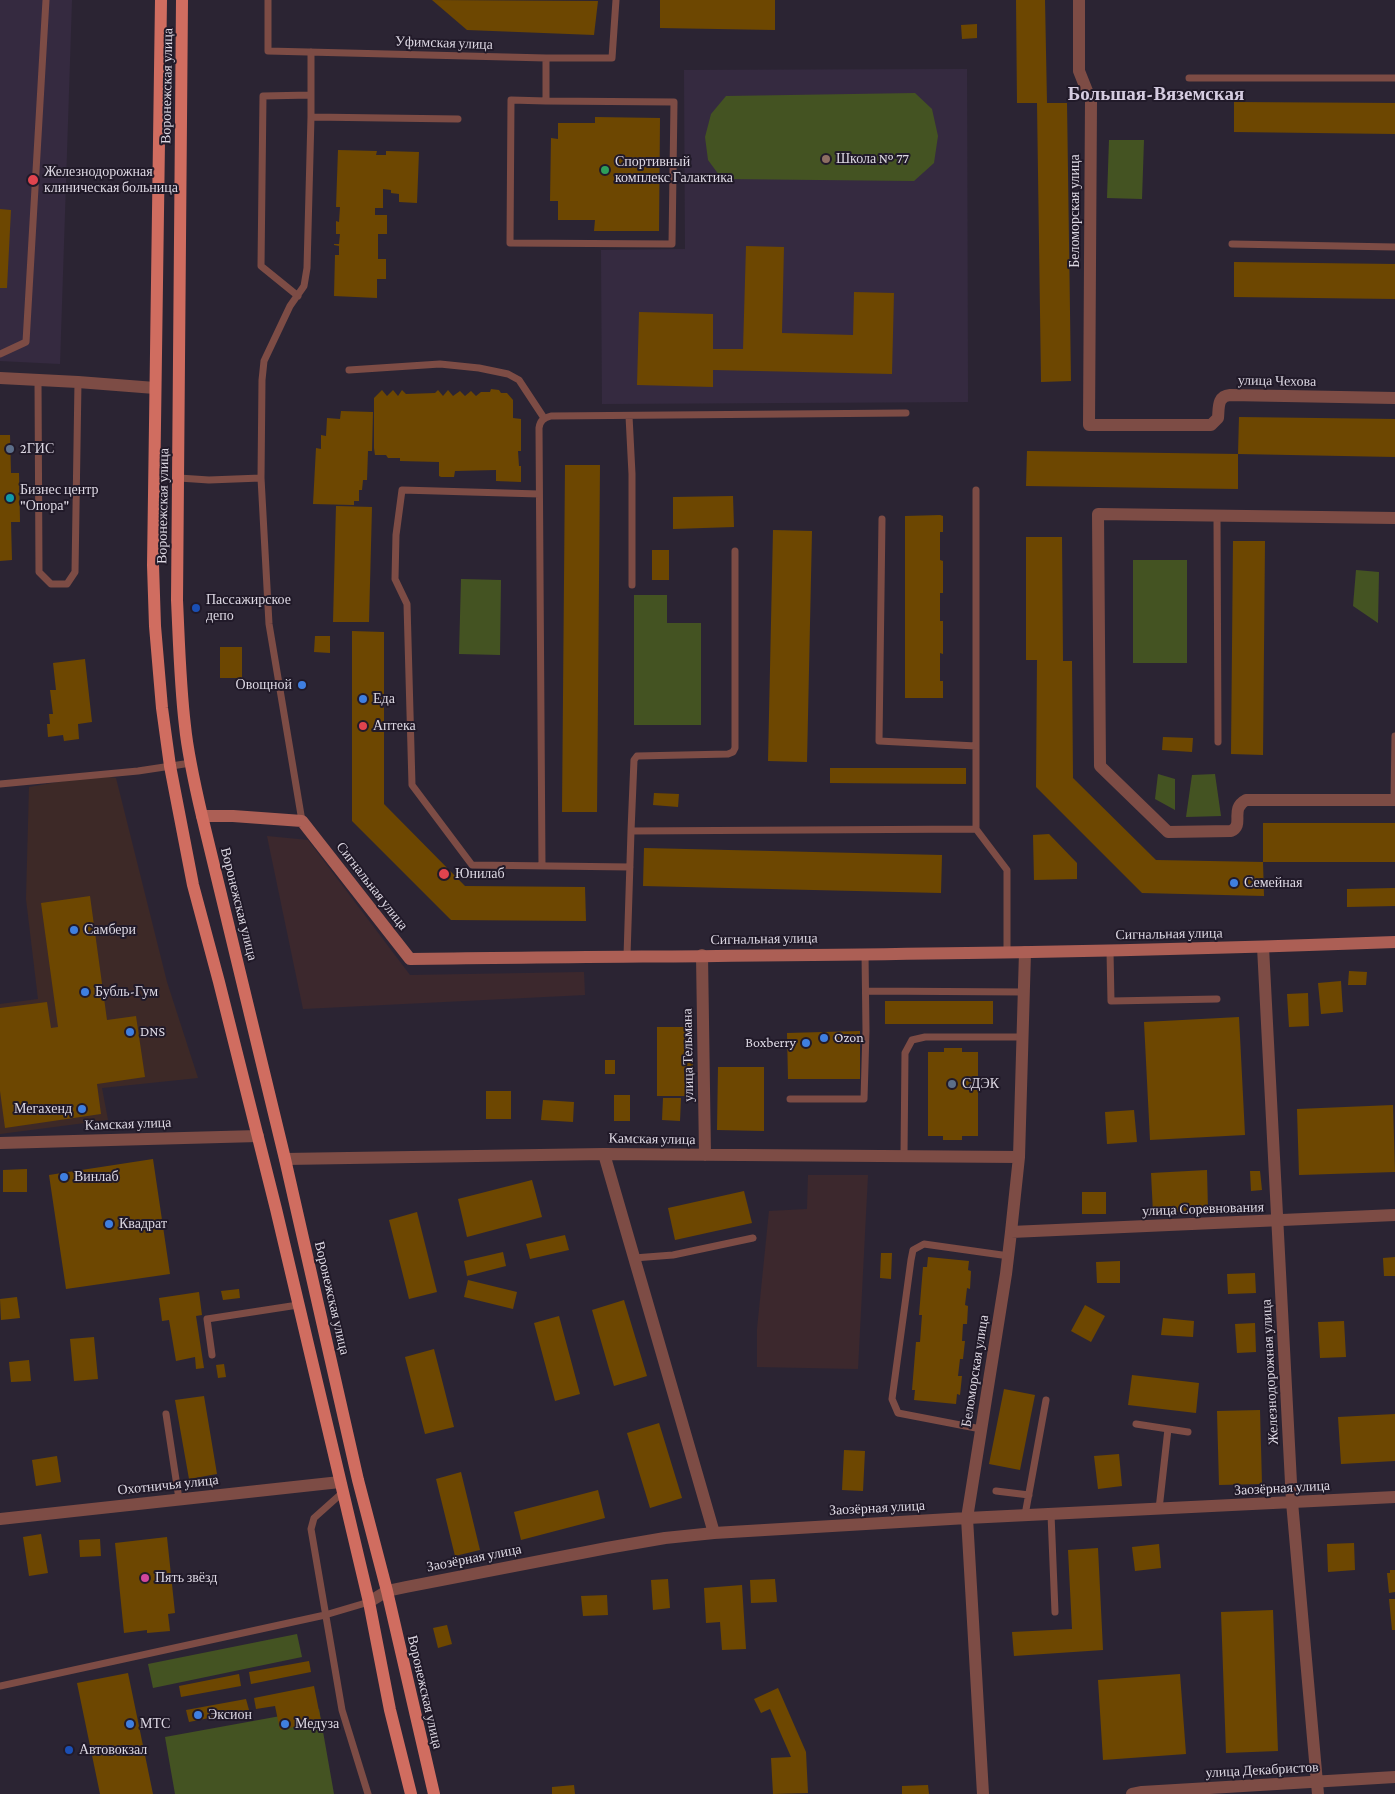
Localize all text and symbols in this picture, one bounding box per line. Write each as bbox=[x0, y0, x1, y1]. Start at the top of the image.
street label: Воронежская улица bbox=[158, 28, 176, 144]
street label: Уфимская улица bbox=[395, 33, 493, 53]
district label: Большая-Вяземская bbox=[1068, 83, 1244, 105]
place label: Школа № 77 bbox=[836, 151, 909, 167]
marker: Школа № 77 bbox=[820, 153, 832, 165]
place label: Спортивный комплекс Галактика bbox=[615, 154, 733, 186]
street label: Беломорская улица bbox=[1067, 154, 1083, 268]
place label: Железнодорожная клиническая больница bbox=[44, 164, 178, 196]
marker: Спортивный комплекс Галактика bbox=[599, 164, 611, 176]
marker: Железнодорожная клиническая больница bbox=[26, 173, 40, 187]
street label: улица Чехова bbox=[1238, 372, 1316, 390]
place label: 2ГИС bbox=[20, 441, 54, 457]
marker: 2ГИС bbox=[4, 443, 16, 455]
street label: Воронежская улица bbox=[154, 448, 172, 564]
place label: Бизнес центр "Опора" bbox=[20, 482, 98, 514]
marker: Бизнес центр "Опора" bbox=[4, 492, 16, 504]
place label: Пассажирское депо bbox=[206, 592, 291, 624]
marker: Пассажирское депо bbox=[190, 602, 202, 614]
place label: Овощной bbox=[236, 677, 292, 693]
marker: Овощной bbox=[296, 679, 308, 691]
place label: Еда bbox=[373, 691, 395, 707]
marker: Еда bbox=[357, 693, 369, 705]
place label: Аптека bbox=[373, 718, 416, 734]
marker: Аптека bbox=[357, 720, 369, 732]
street label: Сигнальная улица bbox=[332, 839, 412, 933]
street label: Воронежская улица bbox=[217, 846, 261, 962]
place label: Юнилаб bbox=[455, 866, 505, 882]
marker: Юнилаб bbox=[437, 867, 451, 881]
place label: Семейная bbox=[1244, 875, 1302, 891]
marker: Семейная bbox=[1228, 877, 1240, 889]
place label: Самбери bbox=[84, 922, 136, 938]
marker: Самбери bbox=[68, 924, 80, 936]
street label: Сигнальная улица bbox=[1115, 925, 1223, 943]
street label: Сигнальная улица bbox=[710, 930, 818, 948]
place label: Бубль-Гум bbox=[95, 984, 158, 1000]
marker: Бубль-Гум bbox=[79, 986, 91, 998]
street label: улица Тельмана bbox=[679, 1008, 697, 1102]
place label: DNS bbox=[140, 1024, 165, 1040]
marker: DNS bbox=[124, 1026, 136, 1038]
place label: Ozon bbox=[834, 1030, 864, 1046]
marker: Ozon bbox=[818, 1032, 830, 1044]
place label: Boxberry bbox=[745, 1035, 796, 1051]
marker: Boxberry bbox=[800, 1037, 812, 1049]
place label: СДЭК bbox=[962, 1076, 999, 1092]
marker: СДЭК bbox=[946, 1078, 958, 1090]
place label: Мегахенд bbox=[14, 1101, 72, 1117]
marker: Мегахенд bbox=[76, 1103, 88, 1115]
street label: Камская улица bbox=[84, 1114, 172, 1134]
street label: Камская улица bbox=[608, 1130, 696, 1148]
place label: Винлаб bbox=[74, 1169, 119, 1185]
marker: Винлаб bbox=[58, 1171, 70, 1183]
street label: улица Соревнования bbox=[1142, 1198, 1264, 1220]
place label: Квадрат bbox=[119, 1216, 167, 1232]
marker: Квадрат bbox=[103, 1218, 115, 1230]
street label: Воронежская улица bbox=[311, 1240, 353, 1356]
street label: Железнодорожная улица bbox=[1258, 1299, 1282, 1445]
street label: Беломорская улица bbox=[958, 1314, 992, 1428]
street label: Охотничья улица bbox=[117, 1471, 219, 1499]
street label: Заозёрная улица bbox=[1233, 1477, 1331, 1499]
street label: Заозёрная улица bbox=[828, 1497, 926, 1519]
street label: Заозёрная улица bbox=[425, 1541, 523, 1575]
place label: Пять звёзд bbox=[155, 1570, 217, 1586]
marker: Пять звёзд bbox=[139, 1572, 151, 1584]
street label: Воронежская улица bbox=[404, 1634, 446, 1750]
place label: Эксион bbox=[208, 1707, 252, 1723]
marker: Эксион bbox=[192, 1709, 204, 1721]
place label: МТС bbox=[140, 1716, 170, 1732]
place label: Медуза bbox=[295, 1716, 339, 1732]
marker: МТС bbox=[124, 1718, 136, 1730]
marker: Медуза bbox=[279, 1718, 291, 1730]
place label: Автовокзал bbox=[79, 1742, 147, 1758]
marker: Автовокзал bbox=[63, 1744, 75, 1756]
street label: улица Декабристов bbox=[1205, 1759, 1319, 1781]

